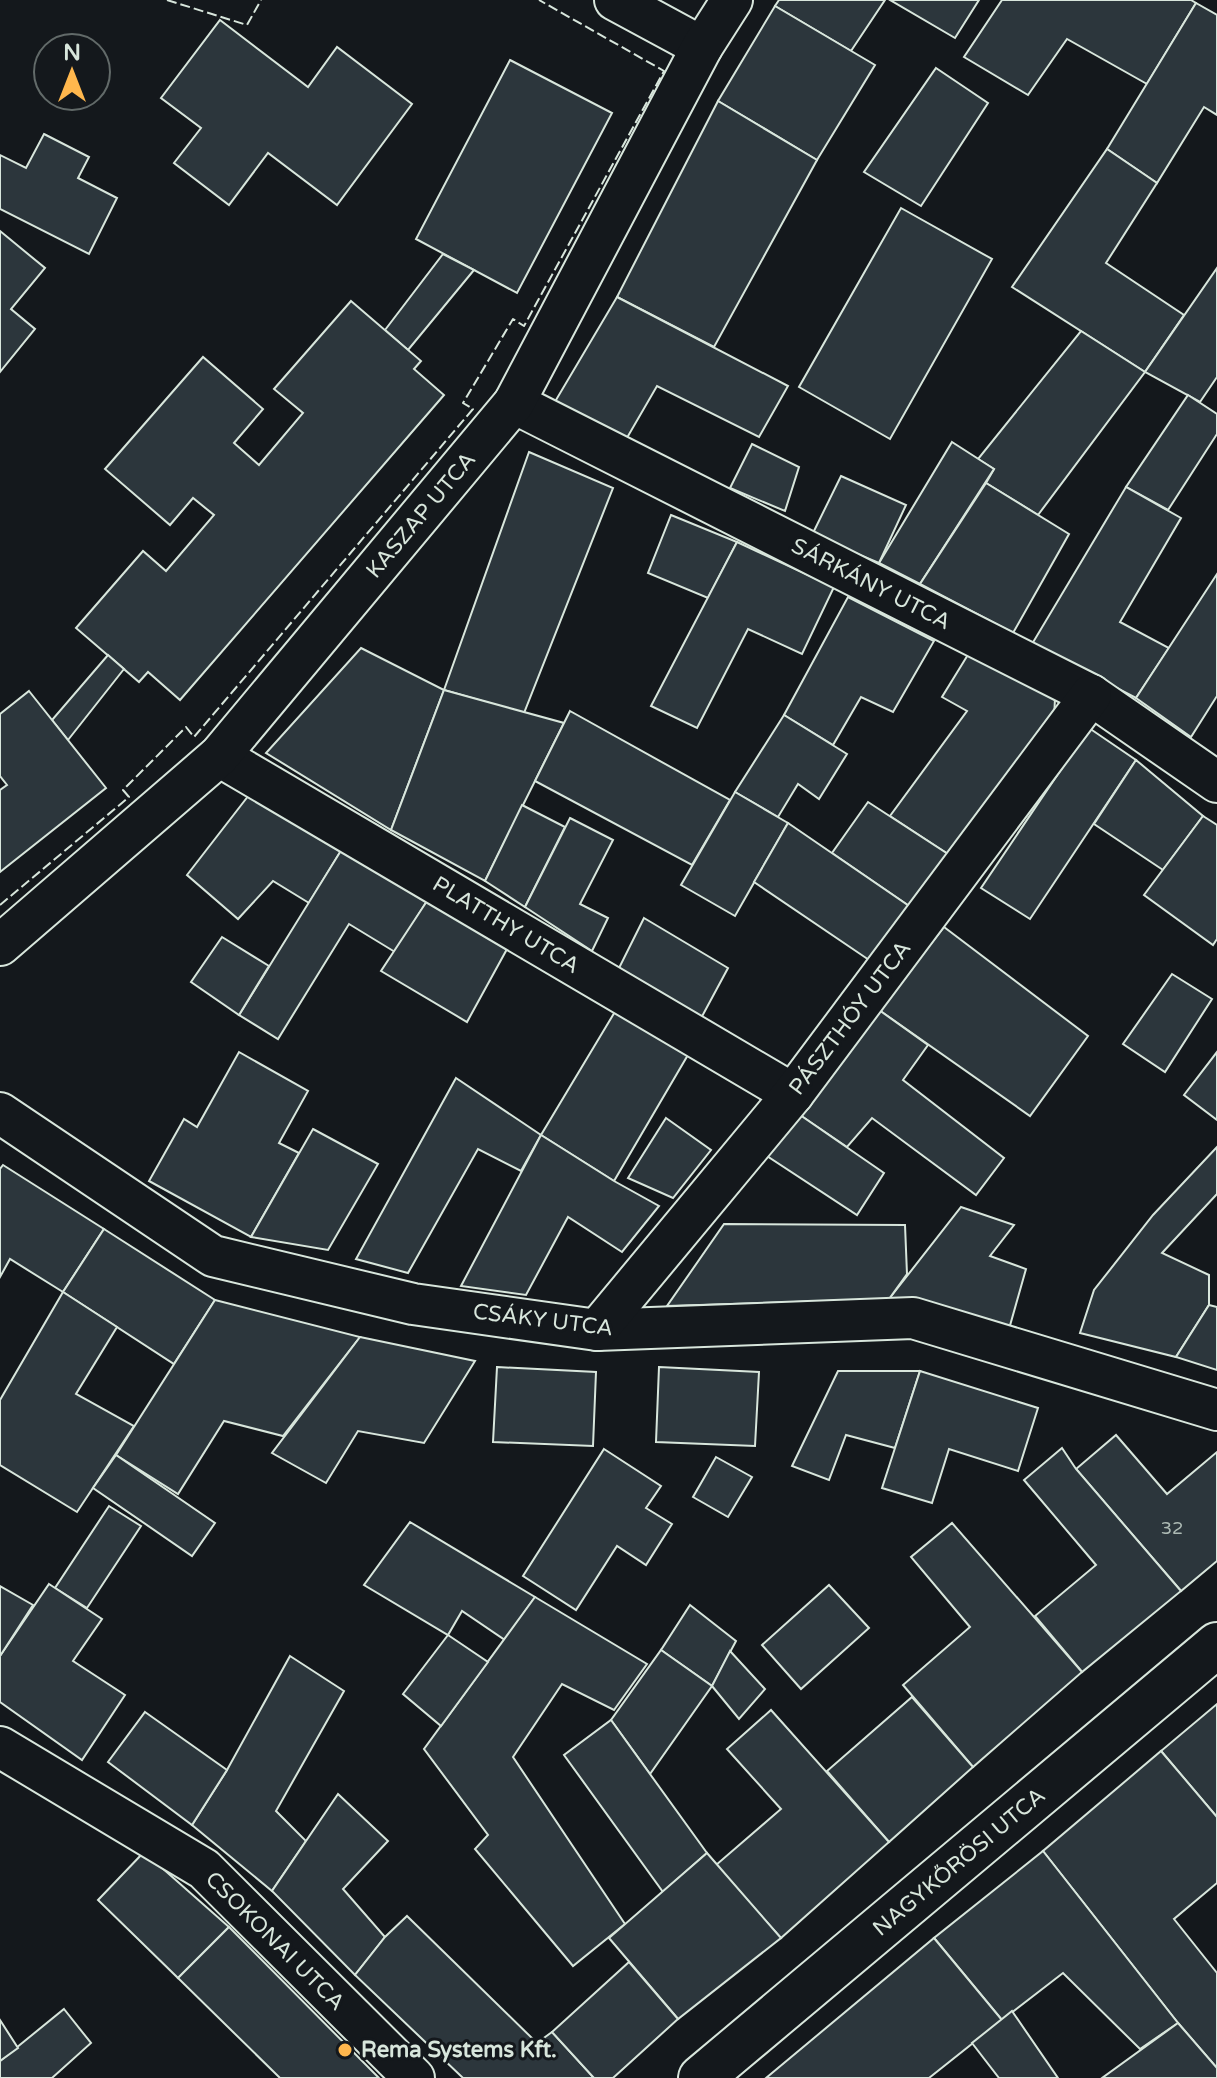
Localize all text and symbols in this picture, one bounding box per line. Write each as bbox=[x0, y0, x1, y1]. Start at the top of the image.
north arrow bbox=[32, 32, 112, 112]
text: N bbox=[63, 40, 81, 66]
street label: KASZAP UTCA bbox=[361, 447, 481, 583]
street label: SÁRKÁNY UTCA bbox=[787, 532, 955, 635]
street label: PLATTHY UTCA bbox=[428, 871, 584, 979]
street label: PÁSZTHÓY UTCA bbox=[783, 935, 916, 1100]
street label: CSÁKY UTCA bbox=[471, 1298, 615, 1341]
house number: 32 bbox=[1161, 1517, 1183, 1539]
street label: NAGYKŐRÖSI UTCA bbox=[867, 1782, 1050, 1942]
street label: CSOKONAI UTCA bbox=[200, 1866, 350, 2016]
place label: Rema Systems Kft. bbox=[361, 2037, 557, 2063]
marker: Rema Systems Kft. bbox=[336, 2041, 354, 2059]

